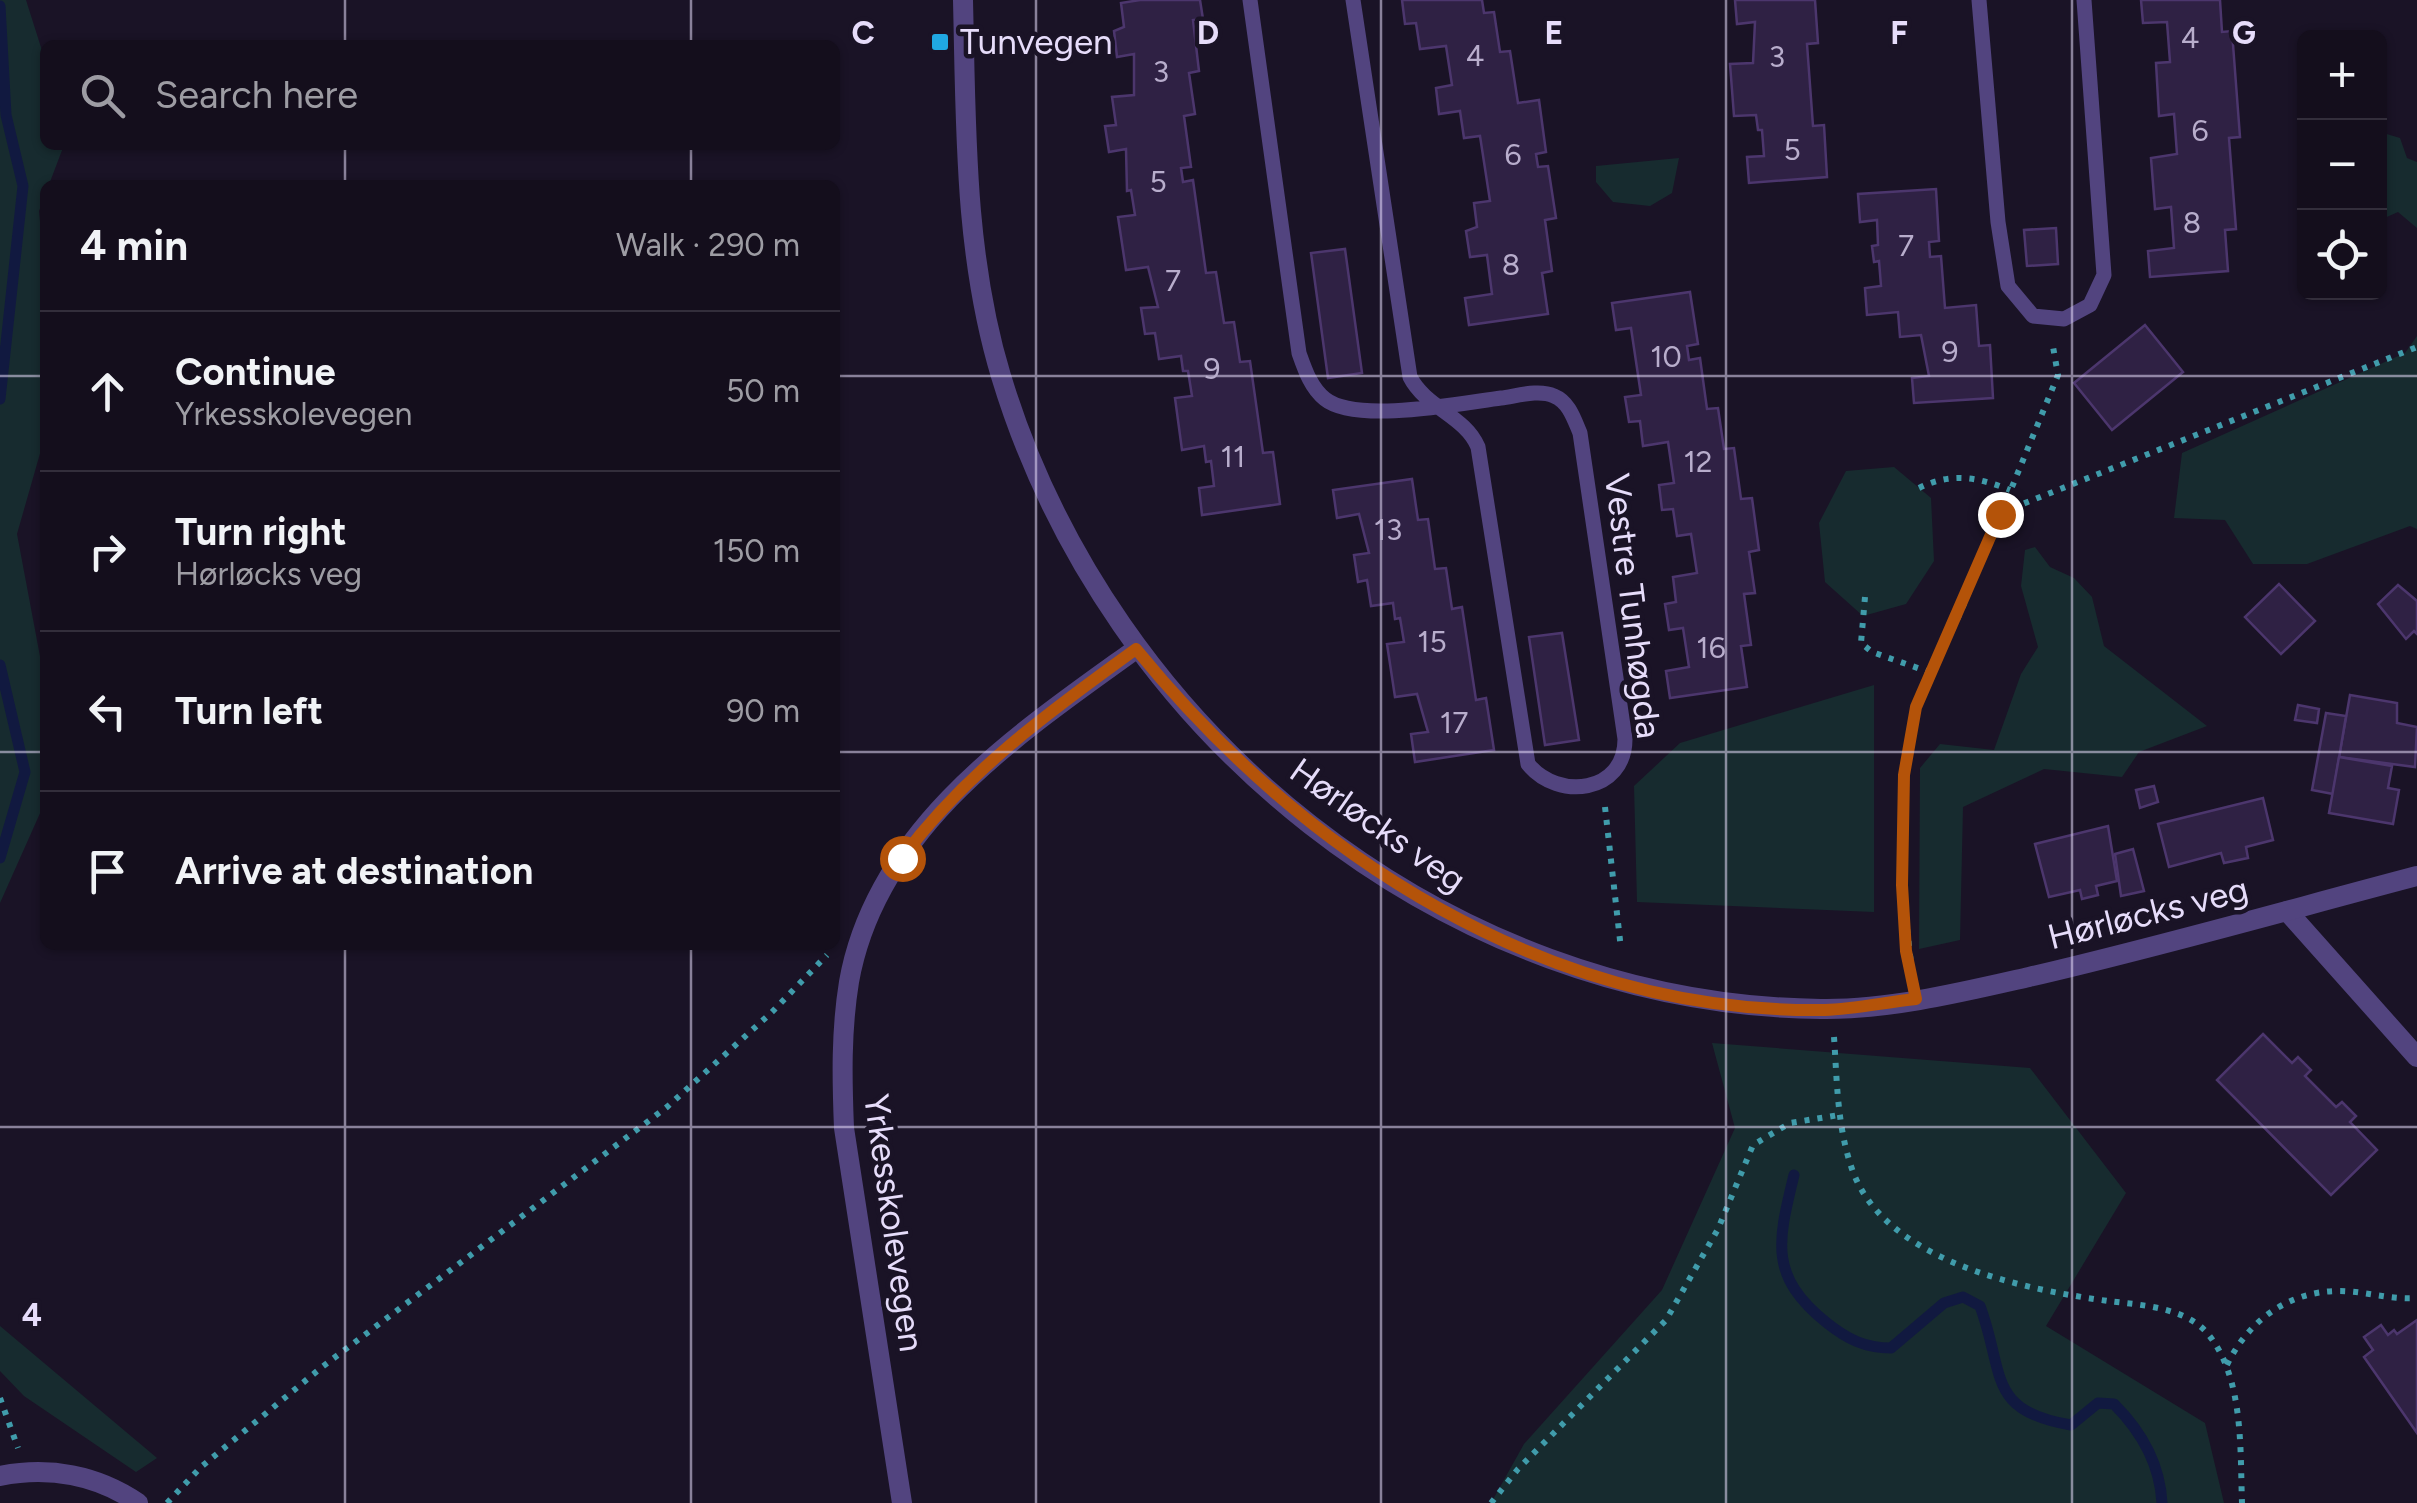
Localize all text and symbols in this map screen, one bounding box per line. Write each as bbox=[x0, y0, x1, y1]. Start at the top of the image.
text: C bbox=[851, 14, 875, 52]
text: D bbox=[1197, 14, 1219, 52]
text: E bbox=[1545, 14, 1563, 52]
text: F bbox=[1890, 14, 1908, 52]
text: G bbox=[2232, 14, 2256, 52]
house number: 4 bbox=[2181, 19, 2199, 56]
place label: Tunvegen bbox=[960, 21, 1113, 63]
map controls bbox=[2297, 30, 2387, 300]
button: + bbox=[2297, 30, 2387, 120]
marker: Tunvegen bbox=[929, 31, 951, 53]
house number: 4 bbox=[1466, 37, 1484, 74]
house number: 3 bbox=[1769, 38, 1785, 75]
search box bbox=[40, 40, 840, 150]
house number: 3 bbox=[1153, 53, 1169, 90]
icon: search bbox=[75, 68, 130, 123]
text: Search here bbox=[155, 72, 358, 118]
house number: 6 bbox=[2192, 112, 2209, 149]
button: − bbox=[2297, 120, 2387, 210]
house number: 5 bbox=[1783, 131, 1801, 168]
house number: 6 bbox=[1505, 136, 1522, 173]
house number: 5 bbox=[1149, 163, 1167, 200]
house number: 8 bbox=[2183, 204, 2201, 241]
button: locate bbox=[2297, 210, 2387, 300]
text: 4 min bbox=[80, 220, 188, 271]
text: Walk · 290 m bbox=[616, 226, 800, 264]
house number: 7 bbox=[1898, 227, 1914, 264]
house number: 8 bbox=[1502, 246, 1520, 283]
house number: 7 bbox=[1165, 262, 1181, 299]
house number: 9 bbox=[1942, 333, 1958, 370]
house number: 10 bbox=[1650, 338, 1682, 375]
text: Continue bbox=[175, 349, 336, 395]
house number: 9 bbox=[1204, 350, 1220, 387]
icon: ahead bbox=[80, 364, 135, 419]
text: 50 m bbox=[726, 372, 800, 410]
text: Yrkesskolevegen bbox=[175, 395, 412, 433]
house number: 11 bbox=[1221, 438, 1245, 475]
house number: 12 bbox=[1683, 443, 1713, 480]
street label: Vestre Tunhøgda bbox=[1596, 471, 1670, 741]
route end bbox=[1978, 492, 2024, 538]
text: Turn right bbox=[175, 509, 347, 555]
house number: 13 bbox=[1374, 511, 1402, 548]
icon: right bbox=[80, 524, 135, 579]
text: 150 m bbox=[713, 532, 800, 570]
text: Hørløcks veg bbox=[175, 555, 362, 593]
house number: 15 bbox=[1417, 623, 1447, 660]
house number: 16 bbox=[1696, 629, 1726, 666]
icon: left bbox=[80, 684, 135, 739]
text: Turn left bbox=[175, 688, 323, 734]
text: 90 m bbox=[726, 692, 800, 730]
house number: 17 bbox=[1440, 704, 1468, 741]
street label: Hørløcks veg bbox=[1282, 749, 1474, 901]
route start bbox=[880, 836, 926, 882]
icon: arrive bbox=[80, 844, 135, 899]
text: Arrive at destination bbox=[175, 848, 533, 894]
street label: Hørløcks veg bbox=[2044, 868, 2252, 958]
street label: Yrkesskolevegen bbox=[855, 1092, 933, 1354]
text: 4 bbox=[22, 1296, 42, 1334]

